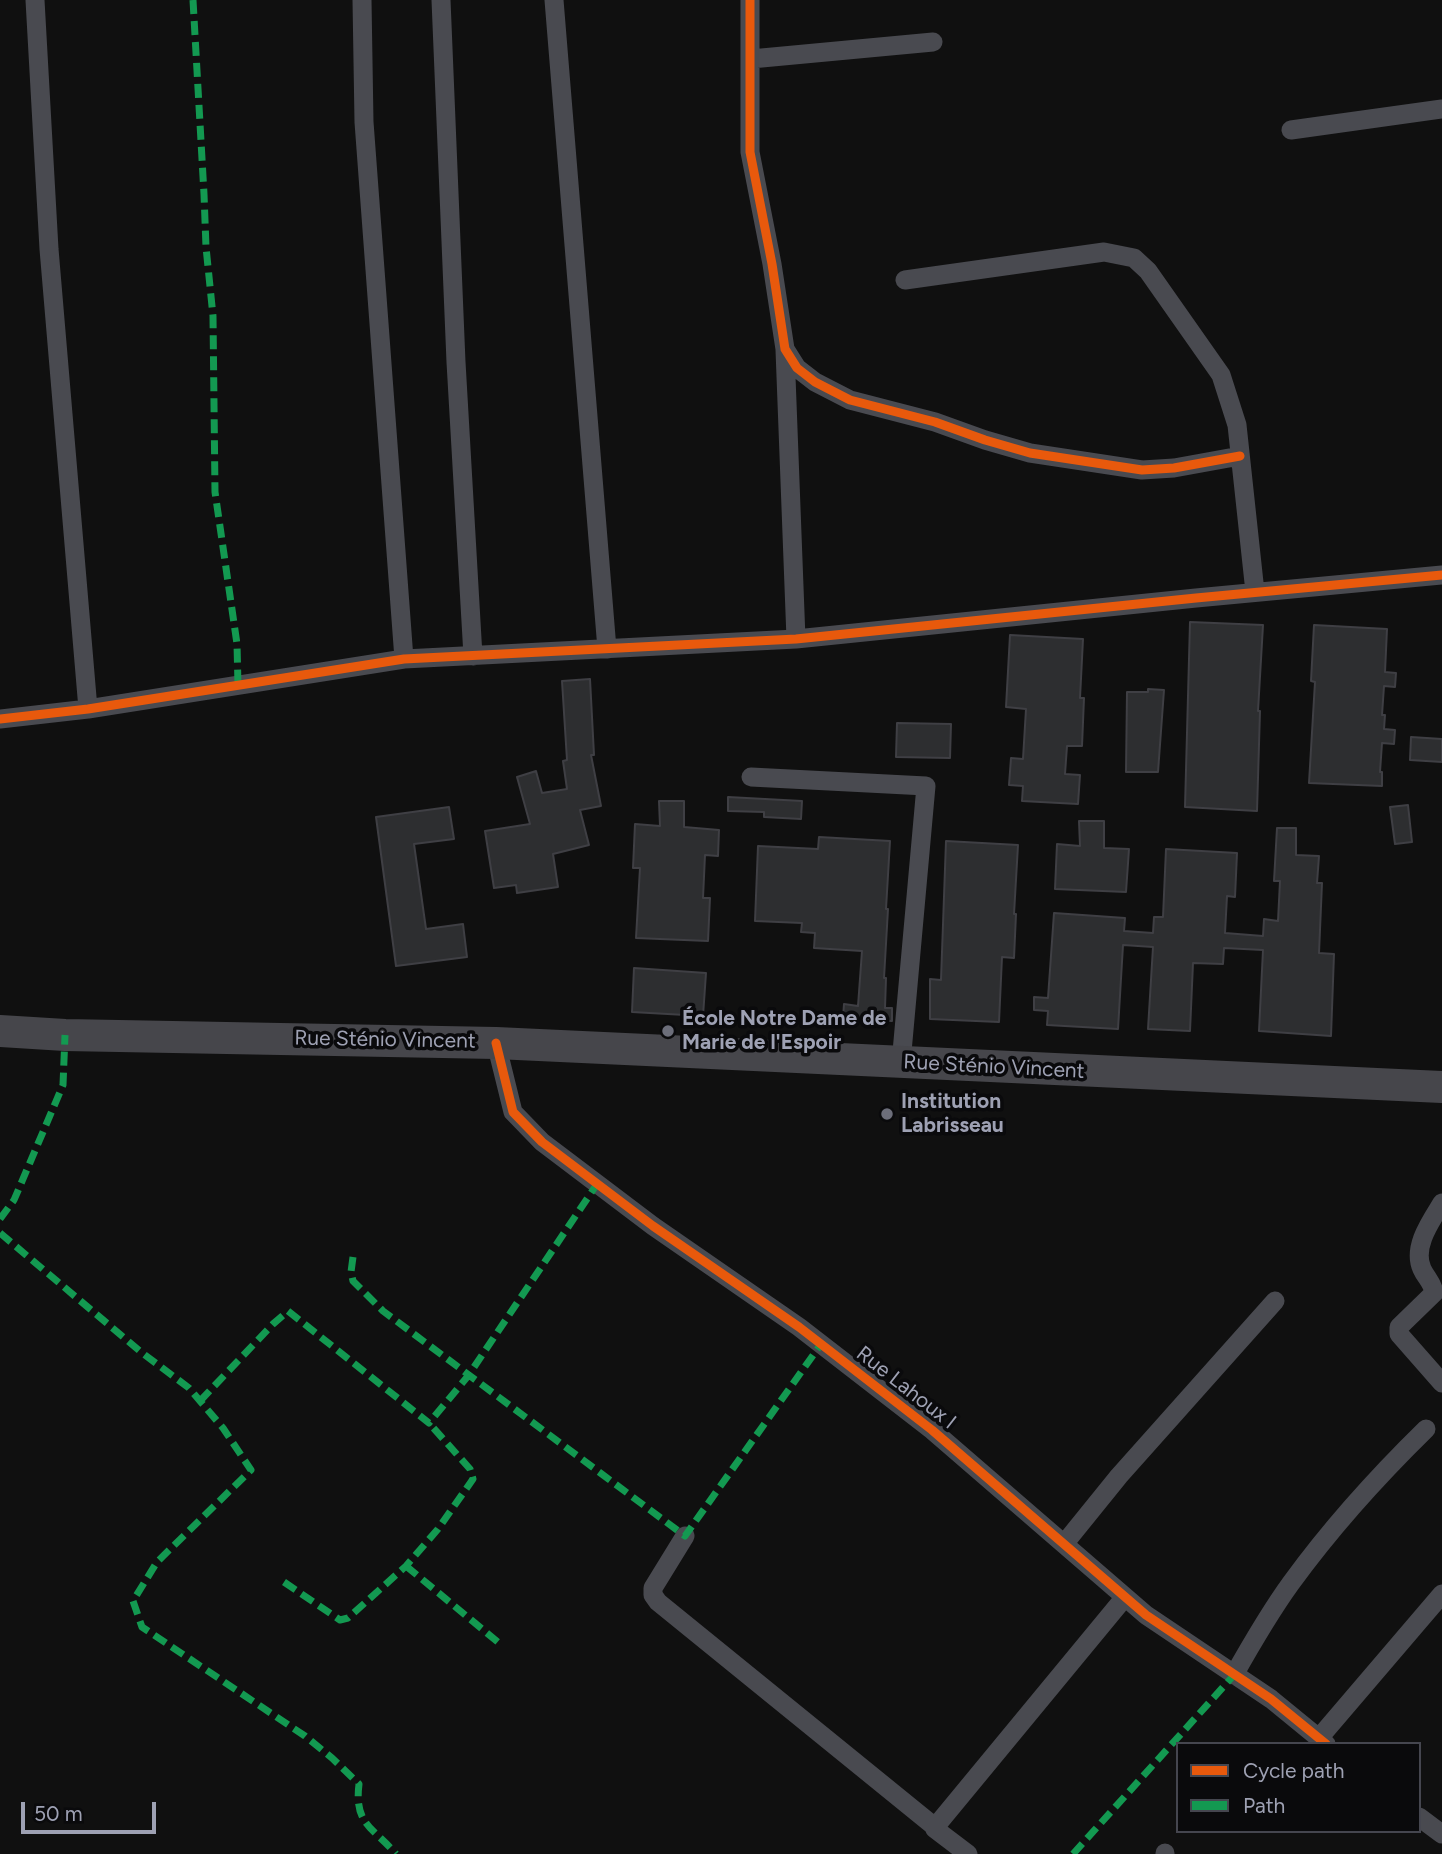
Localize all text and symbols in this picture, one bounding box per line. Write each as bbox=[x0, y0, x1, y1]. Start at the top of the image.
place label: École Notre Dame de Marie de l'Espoir bbox=[682, 1006, 886, 1056]
marker: École Notre Dame de Marie de l'Espoir bbox=[660, 1023, 676, 1039]
street label: Rue Sténio Vincent bbox=[294, 1026, 476, 1054]
street label: Rue Sténio Vincent bbox=[903, 1050, 1085, 1084]
place label: Institution Labrisseau bbox=[901, 1089, 1004, 1139]
marker: Institution Labrisseau bbox=[879, 1106, 895, 1122]
street label: Rue Lahoux I bbox=[851, 1341, 961, 1435]
legend bbox=[1176, 1742, 1421, 1833]
text: Cycle path bbox=[1243, 1758, 1344, 1783]
scale bar bbox=[24, 1787, 159, 1831]
text: Path bbox=[1243, 1793, 1285, 1818]
text: 50 m bbox=[34, 1801, 83, 1826]

